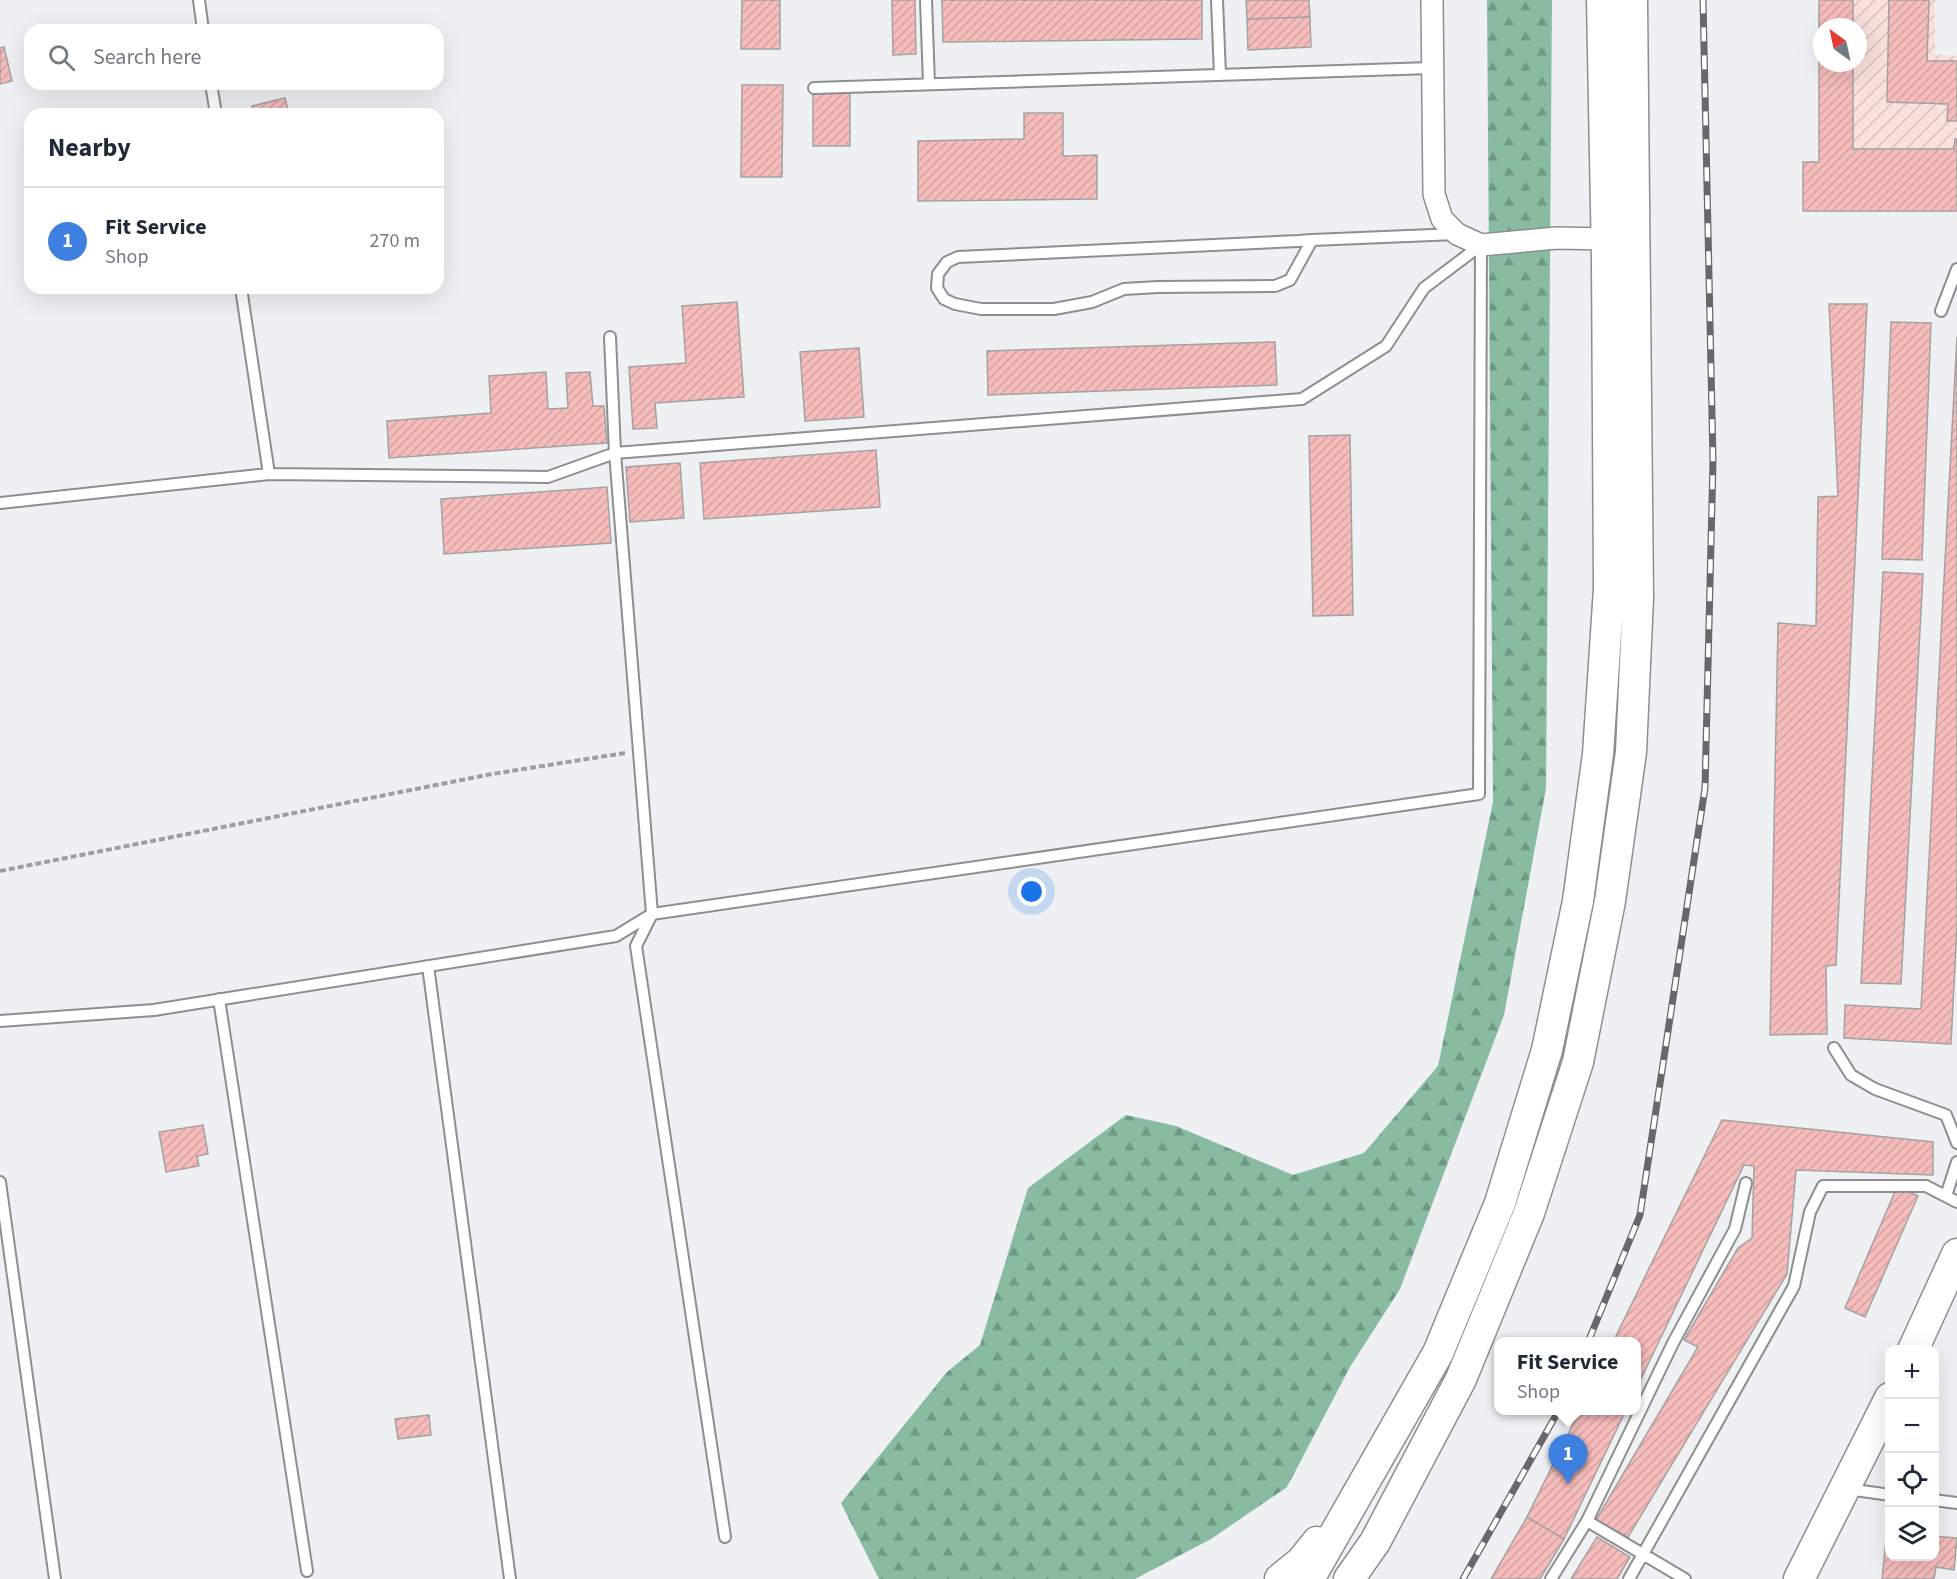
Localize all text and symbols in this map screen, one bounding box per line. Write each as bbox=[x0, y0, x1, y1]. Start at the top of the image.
north arrow bbox=[1813, 18, 1867, 72]
search box bbox=[24, 24, 444, 90]
icon: search bbox=[45, 41, 78, 74]
text: Search here bbox=[93, 41, 201, 73]
text: Nearby bbox=[48, 129, 131, 166]
text: Fit Service bbox=[105, 211, 207, 243]
text: 1 bbox=[62, 227, 73, 255]
text: 270 m bbox=[370, 227, 420, 255]
text: Shop bbox=[105, 243, 149, 271]
your location bbox=[1017, 877, 1046, 906]
popup bbox=[1494, 1337, 1641, 1415]
map controls bbox=[1885, 1345, 1939, 1561]
button: + bbox=[1885, 1345, 1939, 1399]
text: Fit Service bbox=[1517, 1346, 1618, 1378]
text: Shop bbox=[1517, 1378, 1560, 1406]
button: − bbox=[1885, 1399, 1939, 1453]
pin: 1 bbox=[1548, 1434, 1588, 1484]
button: locate bbox=[1885, 1453, 1939, 1507]
button: layers bbox=[1885, 1507, 1939, 1561]

